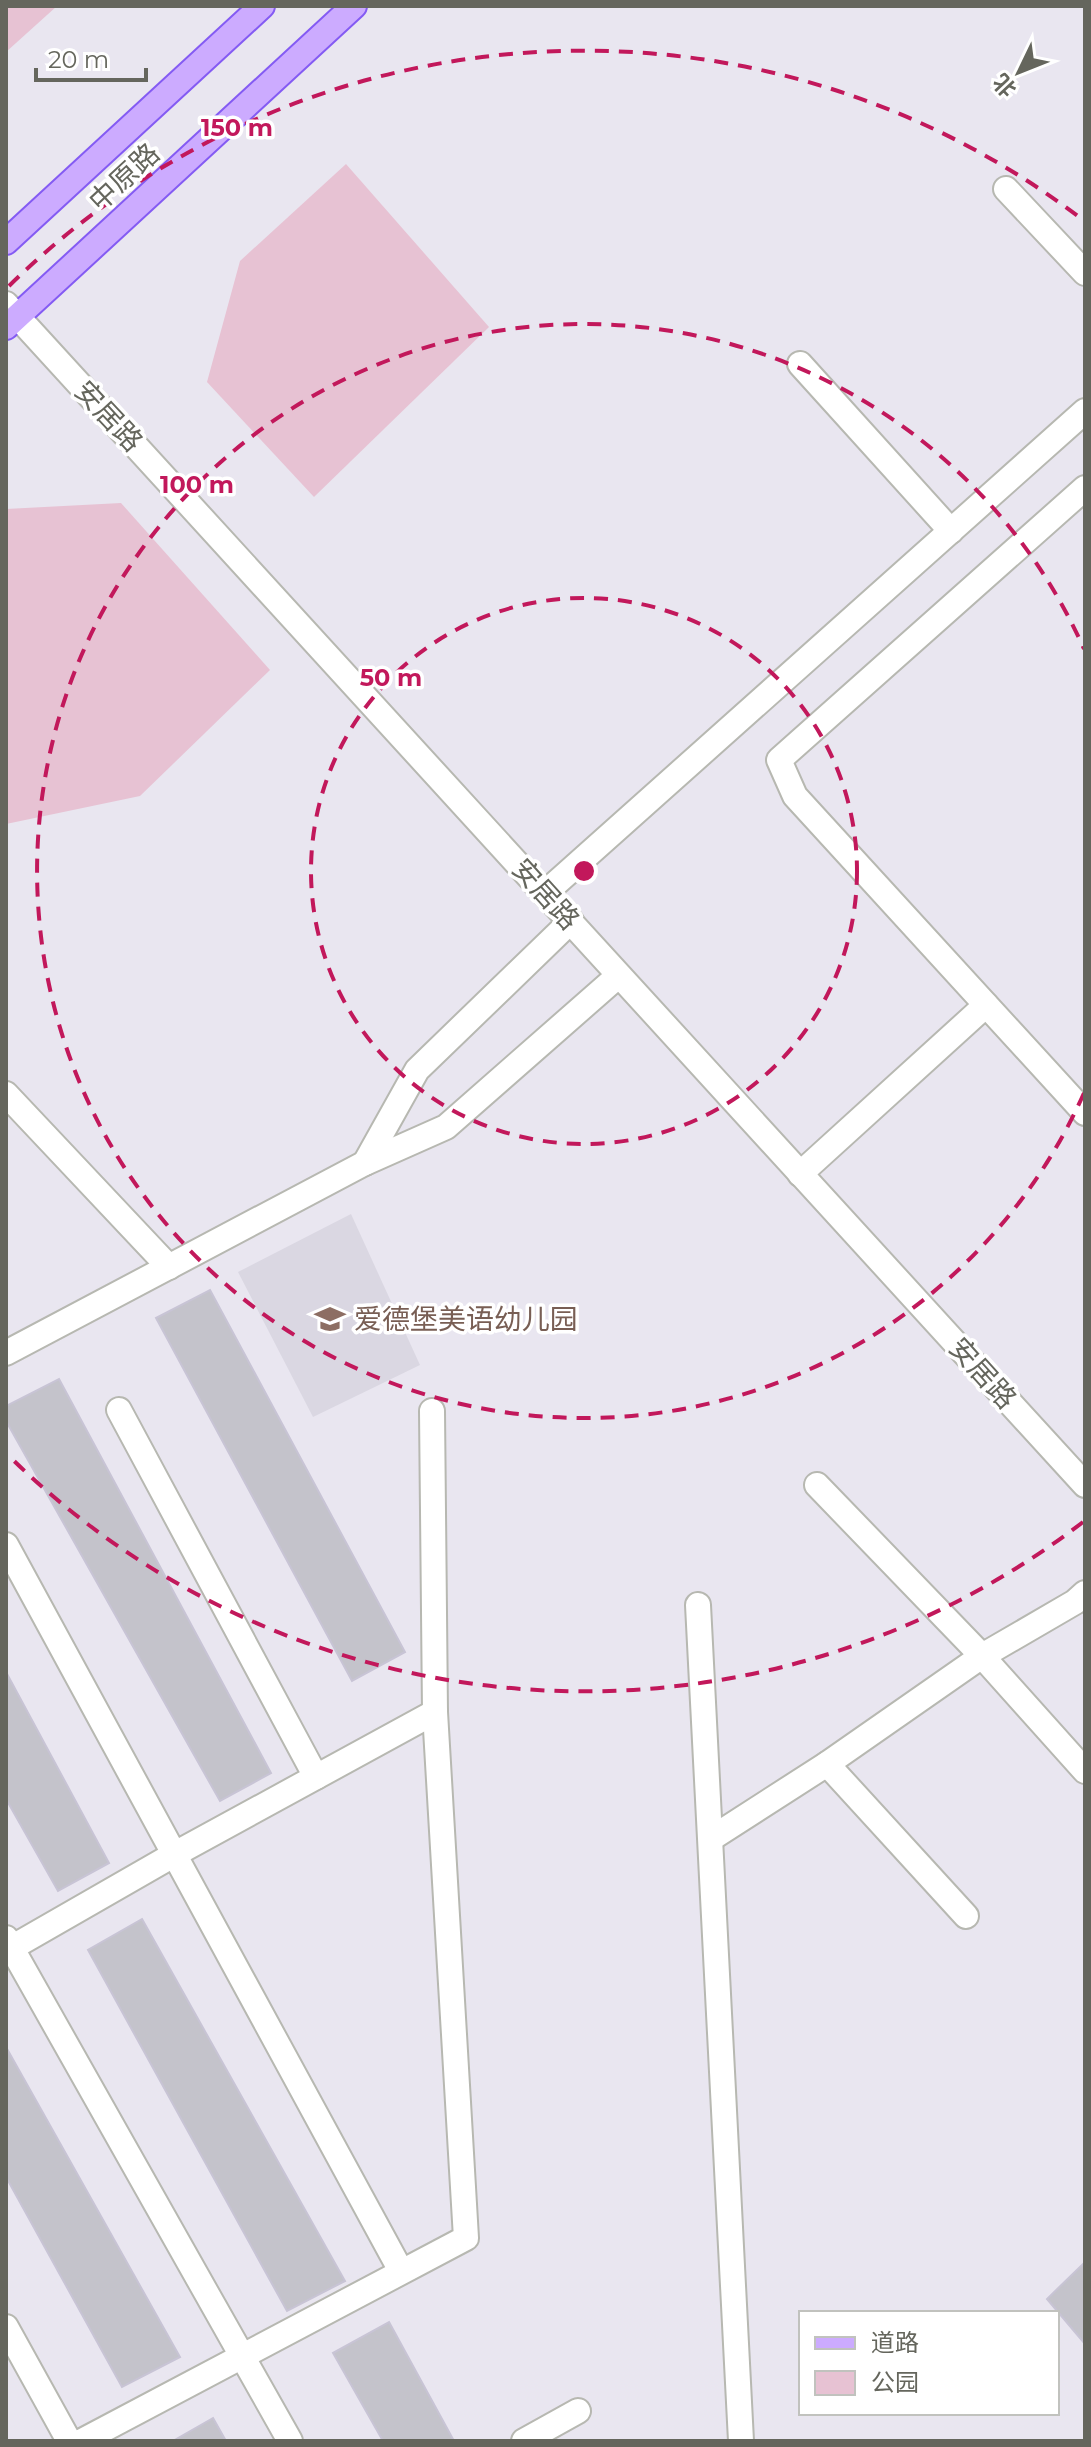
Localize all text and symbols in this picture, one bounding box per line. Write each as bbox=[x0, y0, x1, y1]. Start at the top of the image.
scale bar bbox=[36, 32, 146, 82]
north arrow bbox=[979, 32, 1059, 112]
text: 20 m bbox=[48, 45, 109, 74]
text: 北 bbox=[987, 68, 1022, 103]
text: 150 m bbox=[201, 113, 273, 142]
street label: 中原路 bbox=[82, 136, 166, 218]
street label: 安居路 bbox=[68, 374, 150, 458]
text: 100 m bbox=[160, 470, 234, 499]
text: 50 m bbox=[360, 663, 422, 692]
street label: 安居路 bbox=[505, 851, 587, 937]
centre of rings bbox=[570, 857, 598, 885]
school or university icon: 爱德堡美语幼儿园 bbox=[313, 1302, 347, 1336]
place label: 爱德堡美语幼儿园 bbox=[354, 1302, 578, 1336]
street label: 安居路 bbox=[942, 1330, 1024, 1416]
legend bbox=[799, 2311, 1059, 2415]
text: 道路 bbox=[871, 2328, 919, 2357]
text: 公园 bbox=[871, 2368, 919, 2397]

